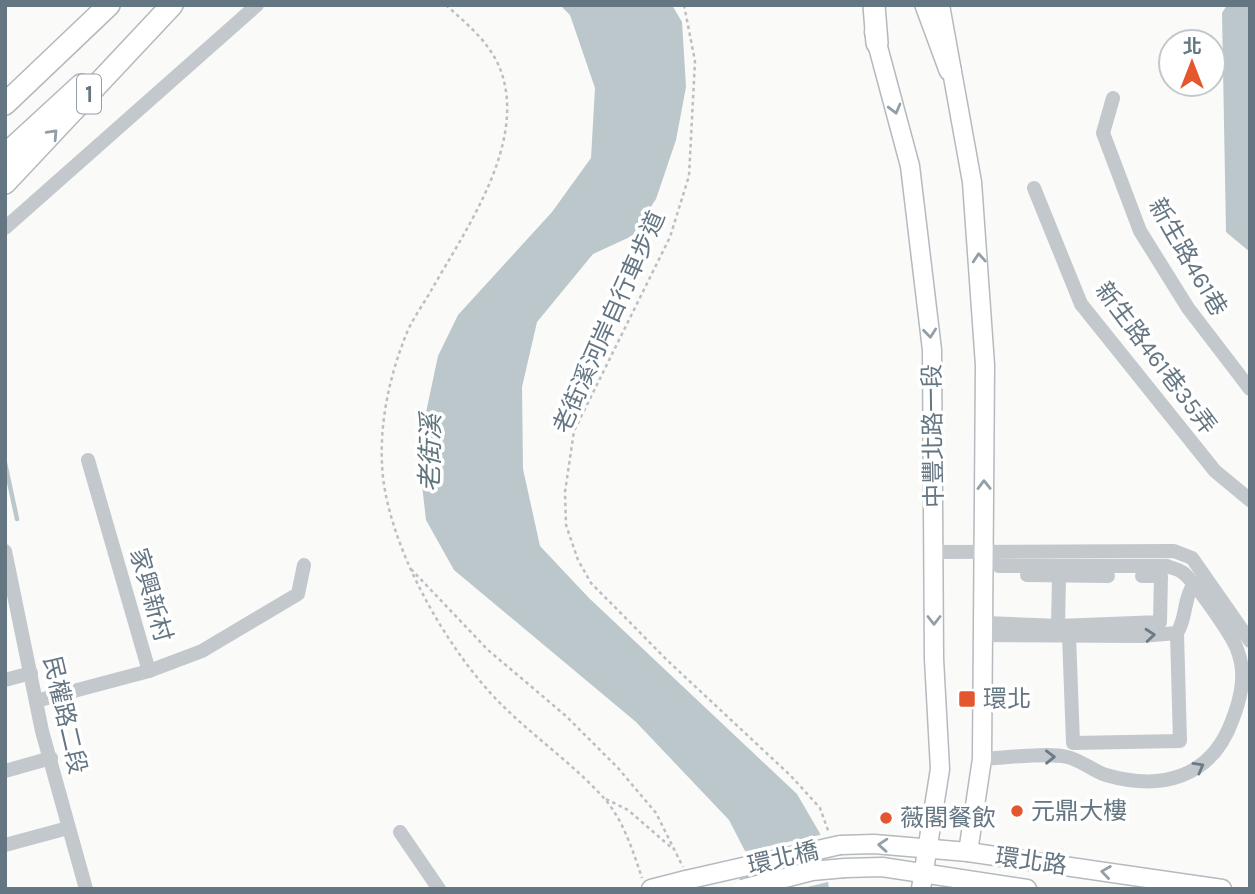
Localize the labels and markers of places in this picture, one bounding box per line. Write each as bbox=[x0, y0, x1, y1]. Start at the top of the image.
place label: 環北 bbox=[983, 685, 1031, 713]
marker: 環北 bbox=[957, 689, 977, 709]
place label: 元鼎大樓 bbox=[1031, 797, 1127, 825]
marker: 元鼎大樓 bbox=[1009, 803, 1025, 819]
place label: 薇閣餐飲 bbox=[900, 804, 996, 832]
marker: 薇閣餐飲 bbox=[878, 810, 894, 826]

